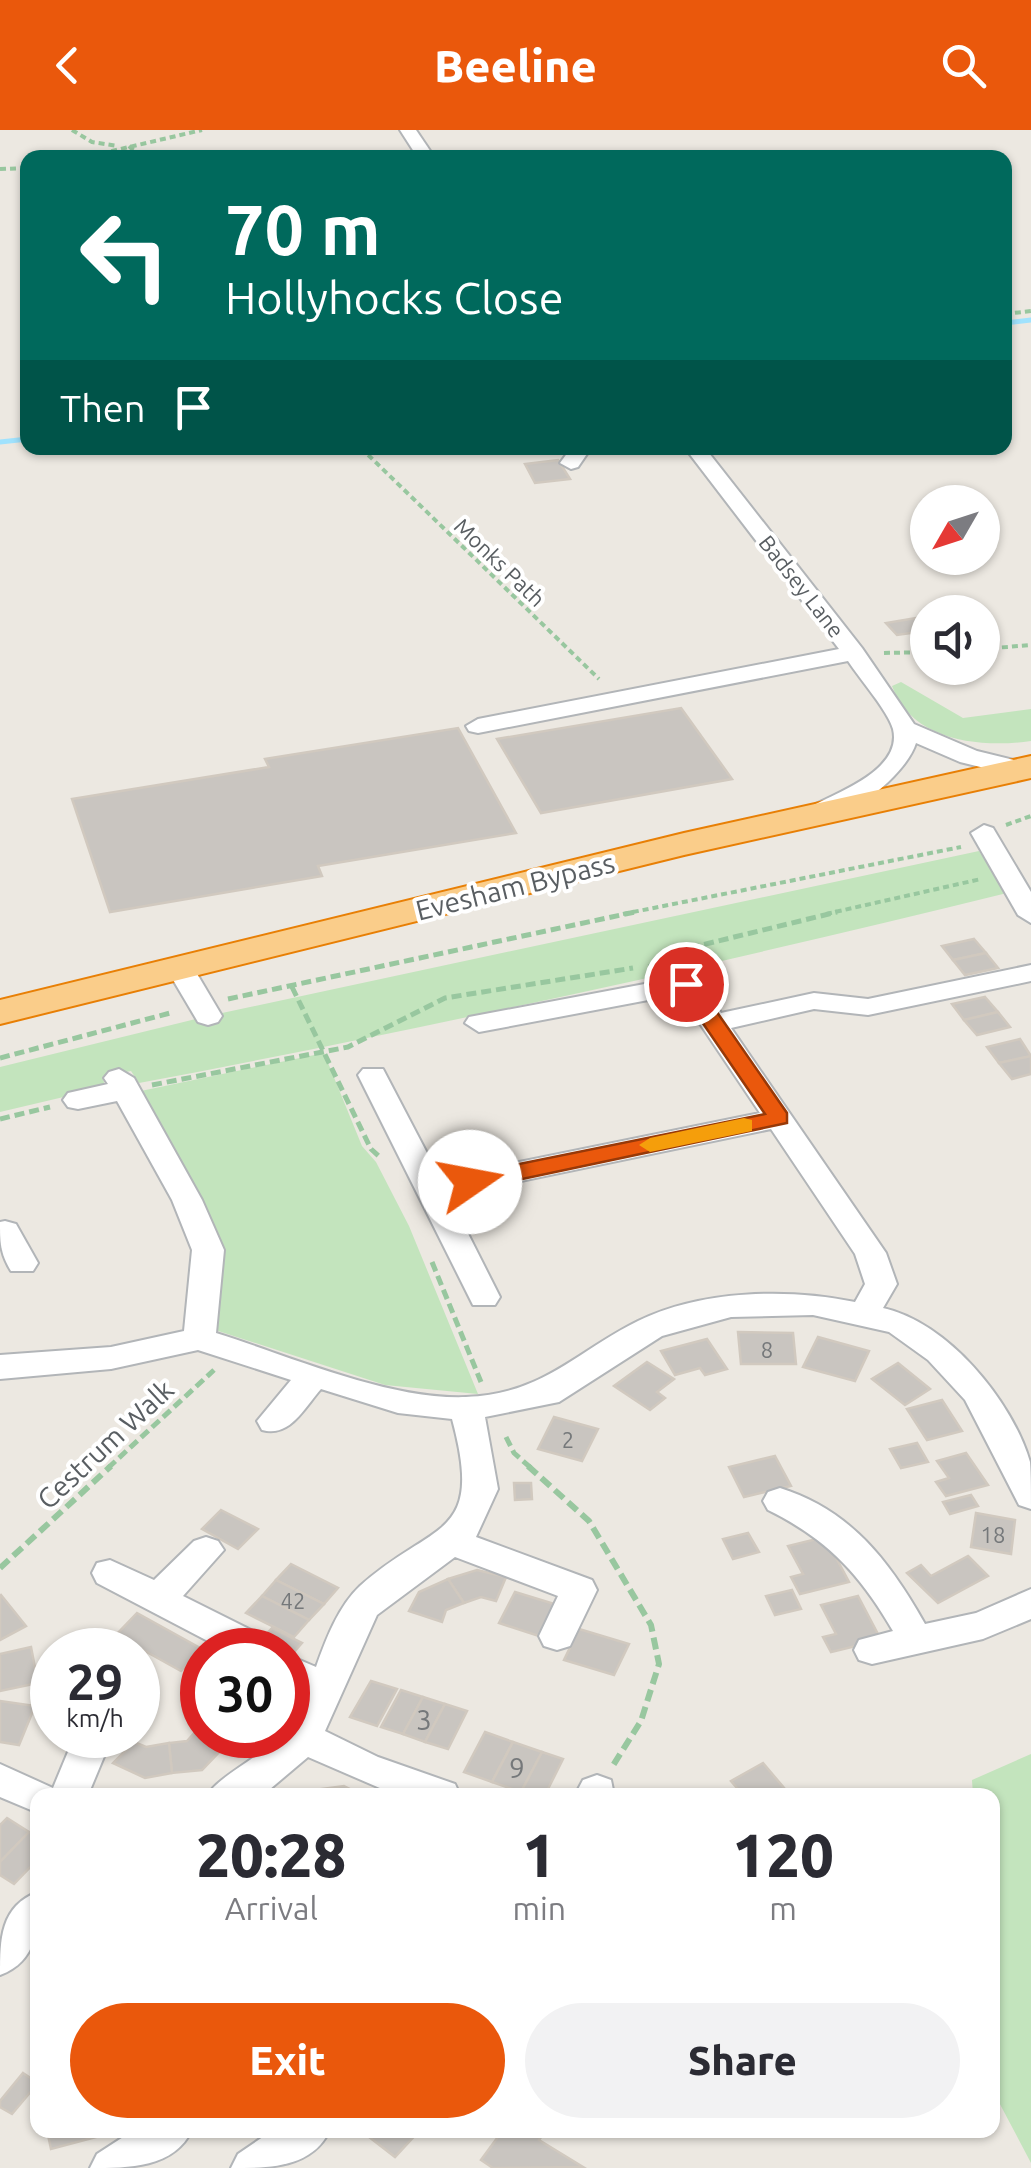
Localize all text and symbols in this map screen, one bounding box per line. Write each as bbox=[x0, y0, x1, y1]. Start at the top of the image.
icon: back bbox=[40, 38, 95, 93]
icon: search bbox=[936, 38, 991, 93]
text: Beeline bbox=[434, 40, 597, 91]
icon: left bbox=[60, 190, 190, 320]
text: 70 m bbox=[225, 190, 381, 268]
text: Hollyhocks Close bbox=[225, 272, 564, 323]
icon: arrive bbox=[166, 380, 221, 435]
text: Then bbox=[60, 387, 146, 429]
north arrow bbox=[910, 485, 1000, 575]
map controls bbox=[910, 485, 1000, 685]
street label: Monks Path bbox=[450, 513, 550, 611]
street label: Badsey Lane bbox=[754, 530, 850, 642]
button: sound bbox=[910, 595, 1000, 685]
street label: Evesham Bypass bbox=[412, 846, 618, 926]
pin bbox=[644, 942, 729, 1027]
icon: arrive bbox=[659, 957, 714, 1012]
position arrow bbox=[418, 1130, 522, 1234]
house number: 8 bbox=[761, 1337, 773, 1362]
street label: Cestrum Walk bbox=[31, 1373, 179, 1515]
house number: 2 bbox=[562, 1427, 574, 1452]
house number: 18 bbox=[981, 1522, 1005, 1547]
house number: 42 bbox=[281, 1588, 305, 1613]
speed limit sign: 30 bbox=[180, 1628, 310, 1758]
text: 29 bbox=[67, 1653, 123, 1709]
text: km/h bbox=[66, 1704, 124, 1732]
house number: 3 bbox=[416, 1704, 432, 1735]
house number: 9 bbox=[509, 1752, 525, 1783]
text: 20:28 bbox=[196, 1821, 346, 1888]
text: 1 bbox=[522, 1821, 556, 1888]
text: 120 bbox=[732, 1821, 834, 1888]
text: Arrival bbox=[225, 1890, 318, 1926]
text: min bbox=[512, 1890, 566, 1926]
text: m bbox=[769, 1890, 797, 1926]
button: Exit bbox=[70, 2003, 505, 2118]
button: Share bbox=[525, 2003, 960, 2118]

